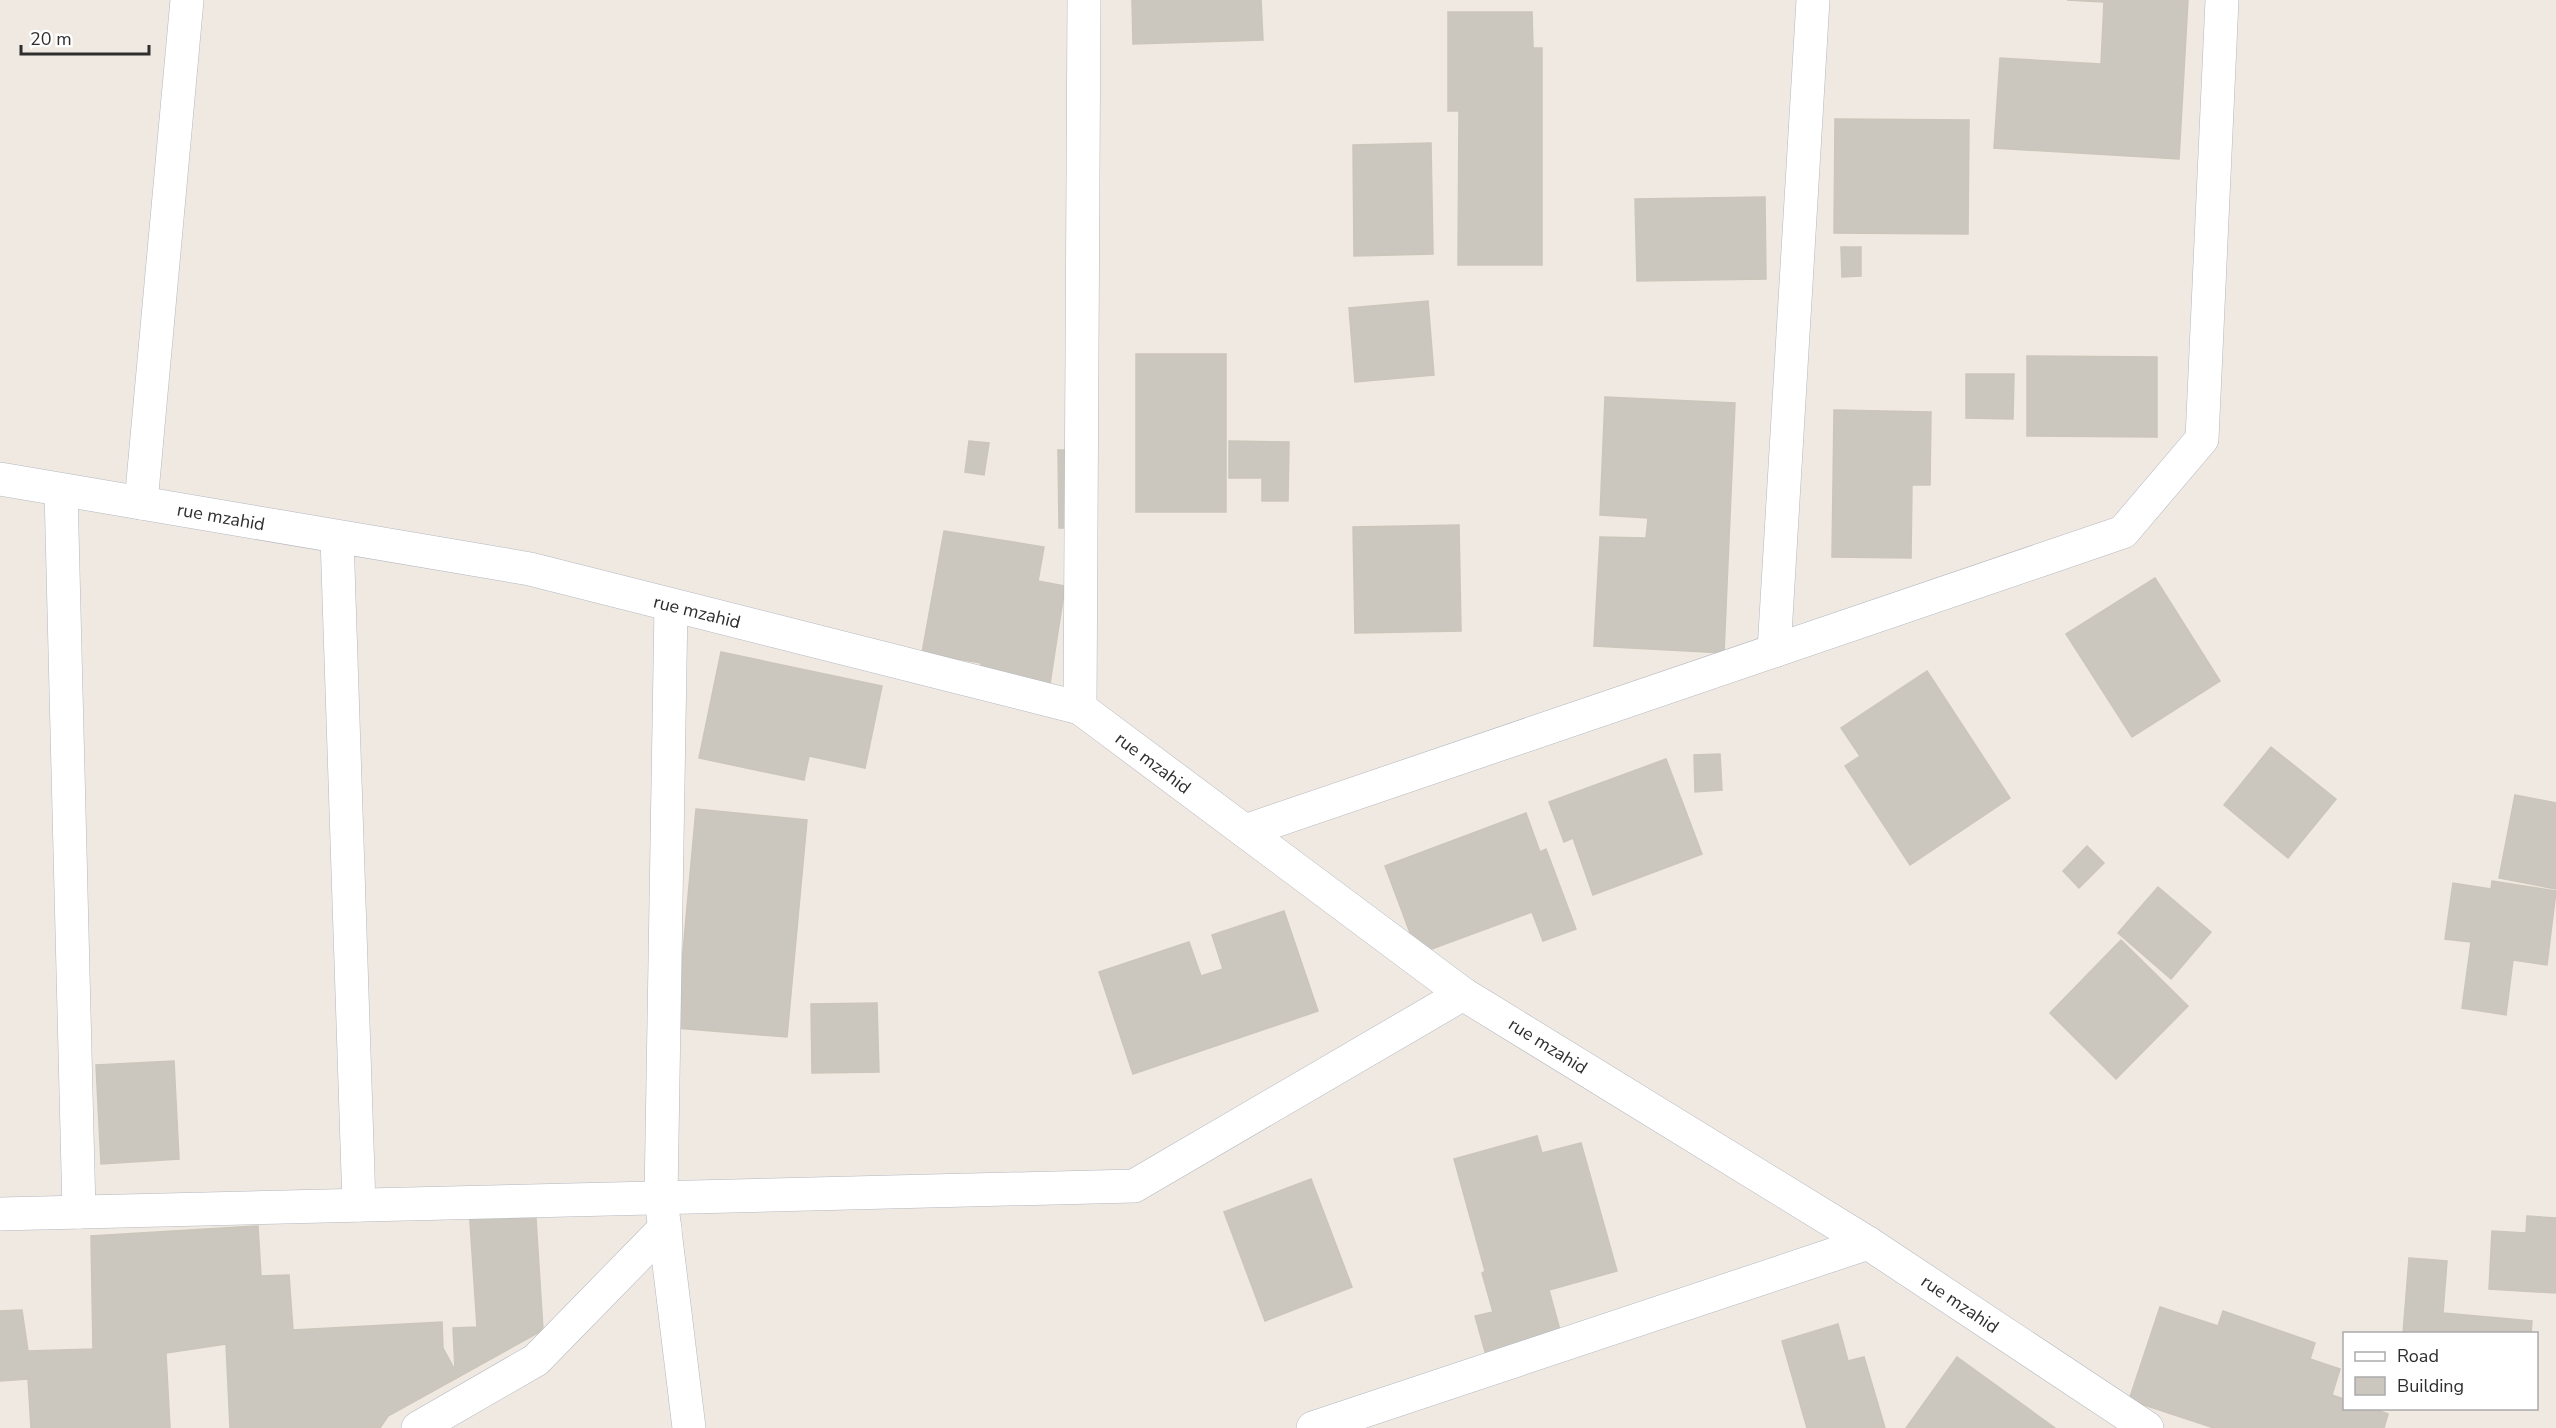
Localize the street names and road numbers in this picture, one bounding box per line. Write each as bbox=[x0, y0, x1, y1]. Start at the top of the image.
street label: rue mzahid bbox=[175, 497, 267, 537]
street label: rue mzahid bbox=[651, 590, 743, 634]
street label: rue mzahid bbox=[1110, 727, 1196, 799]
street label: rue mzahid bbox=[1504, 1012, 1592, 1080]
street label: rue mzahid bbox=[1916, 1269, 2004, 1339]

